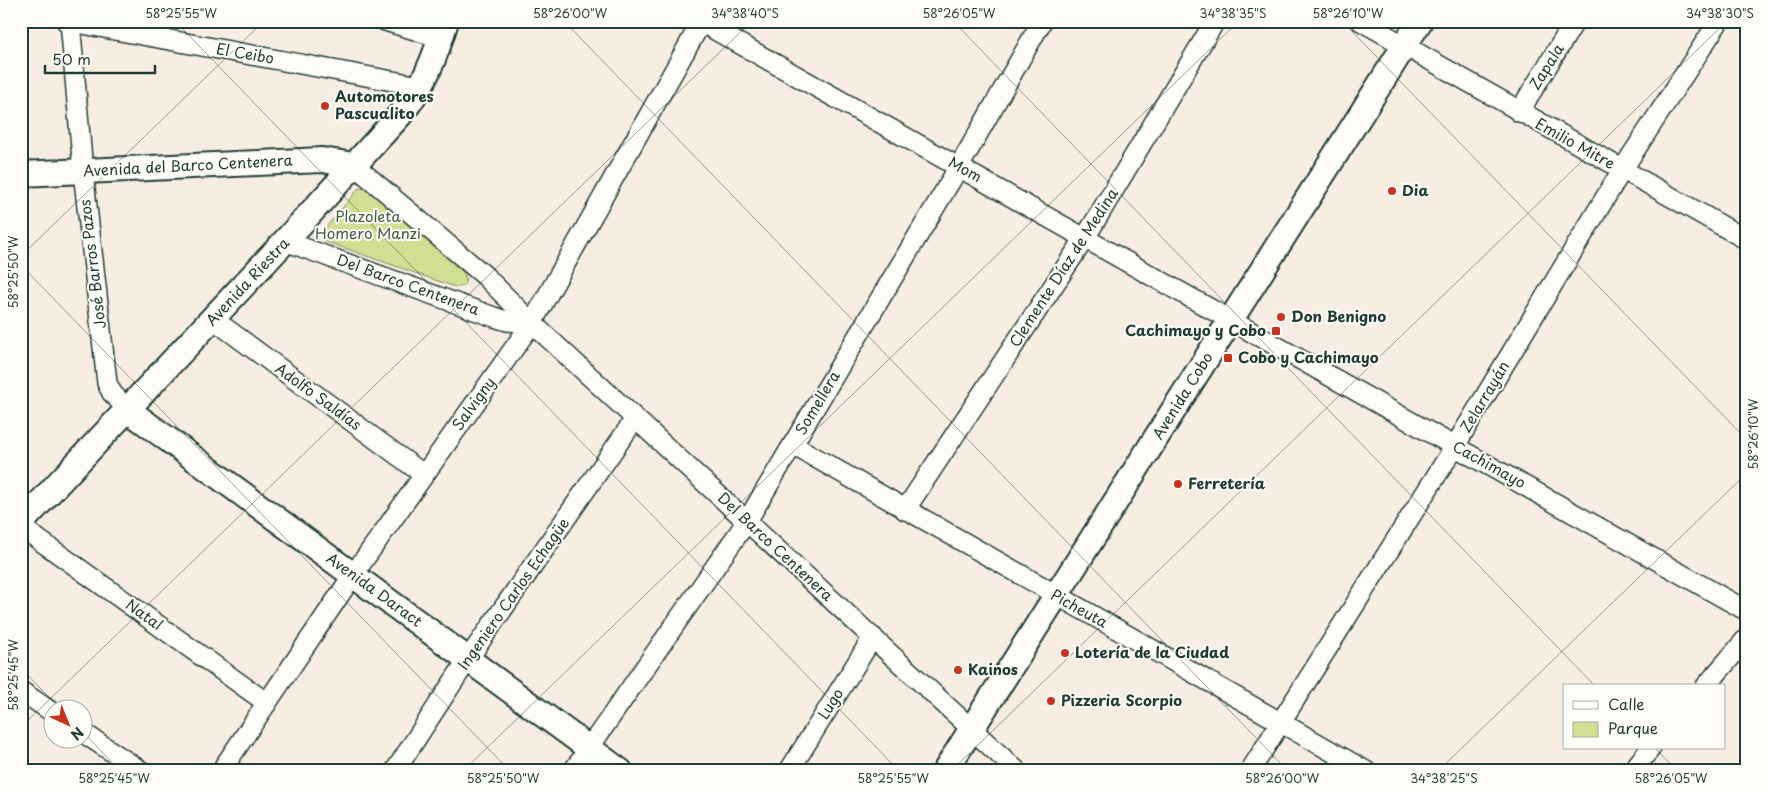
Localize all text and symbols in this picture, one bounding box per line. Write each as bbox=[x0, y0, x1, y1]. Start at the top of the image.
text: 58°25'55"W bbox=[145, 4, 217, 22]
text: 58°26'00"W bbox=[533, 4, 608, 22]
text: 34°38'40"S bbox=[711, 4, 779, 22]
text: 58°26'05"W bbox=[923, 4, 996, 22]
text: 34°38'35"S bbox=[1199, 4, 1267, 22]
text: 58°26'10"W bbox=[1313, 4, 1384, 22]
text: 34°38'30"S bbox=[1686, 4, 1754, 22]
street label: El Ceibo bbox=[215, 36, 276, 69]
street label: Zapala bbox=[1523, 38, 1569, 94]
scale bar bbox=[45, 42, 155, 74]
text: 50 m bbox=[52, 47, 91, 70]
place label: Automotores Pascualito bbox=[335, 84, 434, 124]
marker: Automotores Pascualito bbox=[319, 100, 331, 112]
street label: Emilio Mitre bbox=[1532, 111, 1620, 174]
street label: Avenida del Barco Centenera bbox=[83, 147, 294, 181]
street label: Mom bbox=[945, 150, 987, 187]
place label: Dia bbox=[1402, 178, 1429, 201]
street label: Clemente Díaz de Medina bbox=[1003, 183, 1123, 351]
marker: Dia bbox=[1386, 185, 1398, 197]
street label: José Barros Pazos bbox=[72, 198, 111, 330]
park label: Plazoleta Homero Manzi bbox=[315, 204, 421, 244]
street label: Avenida Riestra bbox=[200, 231, 295, 330]
text: 58°25'50"W bbox=[4, 235, 22, 308]
street label: Del Barco Centenera bbox=[334, 247, 484, 320]
place label: Don Benigno bbox=[1291, 304, 1386, 327]
marker: Don Benigno bbox=[1275, 311, 1287, 323]
place label: Cachimayo y Cobo bbox=[1125, 318, 1266, 341]
marker: Cachimayo y Cobo bbox=[1270, 325, 1282, 337]
place label: Cobo y Cachimayo bbox=[1238, 345, 1379, 368]
street label: Avenida Cobo bbox=[1146, 347, 1218, 443]
marker: Cobo y Cachimayo bbox=[1222, 352, 1234, 364]
street label: Adolfo Saldías bbox=[271, 356, 367, 435]
street label: Zelarrayán bbox=[1453, 356, 1514, 436]
street label: Somellera bbox=[789, 365, 845, 439]
street label: Salvigny bbox=[445, 372, 500, 435]
text: 58°26'10"W bbox=[1744, 398, 1762, 469]
street label: Cachimayo bbox=[1449, 434, 1531, 493]
place label: Ferretería bbox=[1188, 471, 1266, 494]
marker: Ferretería bbox=[1172, 478, 1184, 490]
street label: Del Barco Centenera bbox=[713, 486, 839, 606]
street label: Ingeniero Carlos Echagüe bbox=[451, 512, 574, 674]
street label: Avenida Daract bbox=[322, 546, 428, 631]
street label: Picheuta bbox=[1047, 583, 1113, 633]
street label: Natal bbox=[121, 592, 168, 635]
text: 58°25'45"W bbox=[4, 639, 22, 711]
place label: Lotería de la Ciudad bbox=[1075, 640, 1229, 663]
marker: Lotería de la Ciudad bbox=[1059, 647, 1071, 659]
place label: Kainos bbox=[968, 657, 1018, 680]
marker: Kainos bbox=[952, 664, 964, 676]
street label: Lugo bbox=[811, 683, 848, 723]
legend bbox=[1563, 684, 1726, 750]
place label: Pizzeria Scorpio bbox=[1061, 688, 1182, 711]
text: Calle bbox=[1608, 692, 1645, 715]
marker: Pizzeria Scorpio bbox=[1045, 695, 1057, 707]
north arrow bbox=[42, 700, 92, 750]
text: Parque bbox=[1608, 716, 1658, 739]
text: N bbox=[66, 722, 89, 745]
text: 58°25'45"W bbox=[78, 769, 150, 787]
text: 58°25'50"W bbox=[467, 769, 540, 787]
text: 58°25'55"W bbox=[857, 769, 929, 787]
text: 58°26'00"W bbox=[1245, 769, 1320, 787]
text: 34°38'25"S bbox=[1410, 769, 1478, 787]
text: 58°26'05"W bbox=[1635, 769, 1708, 787]

